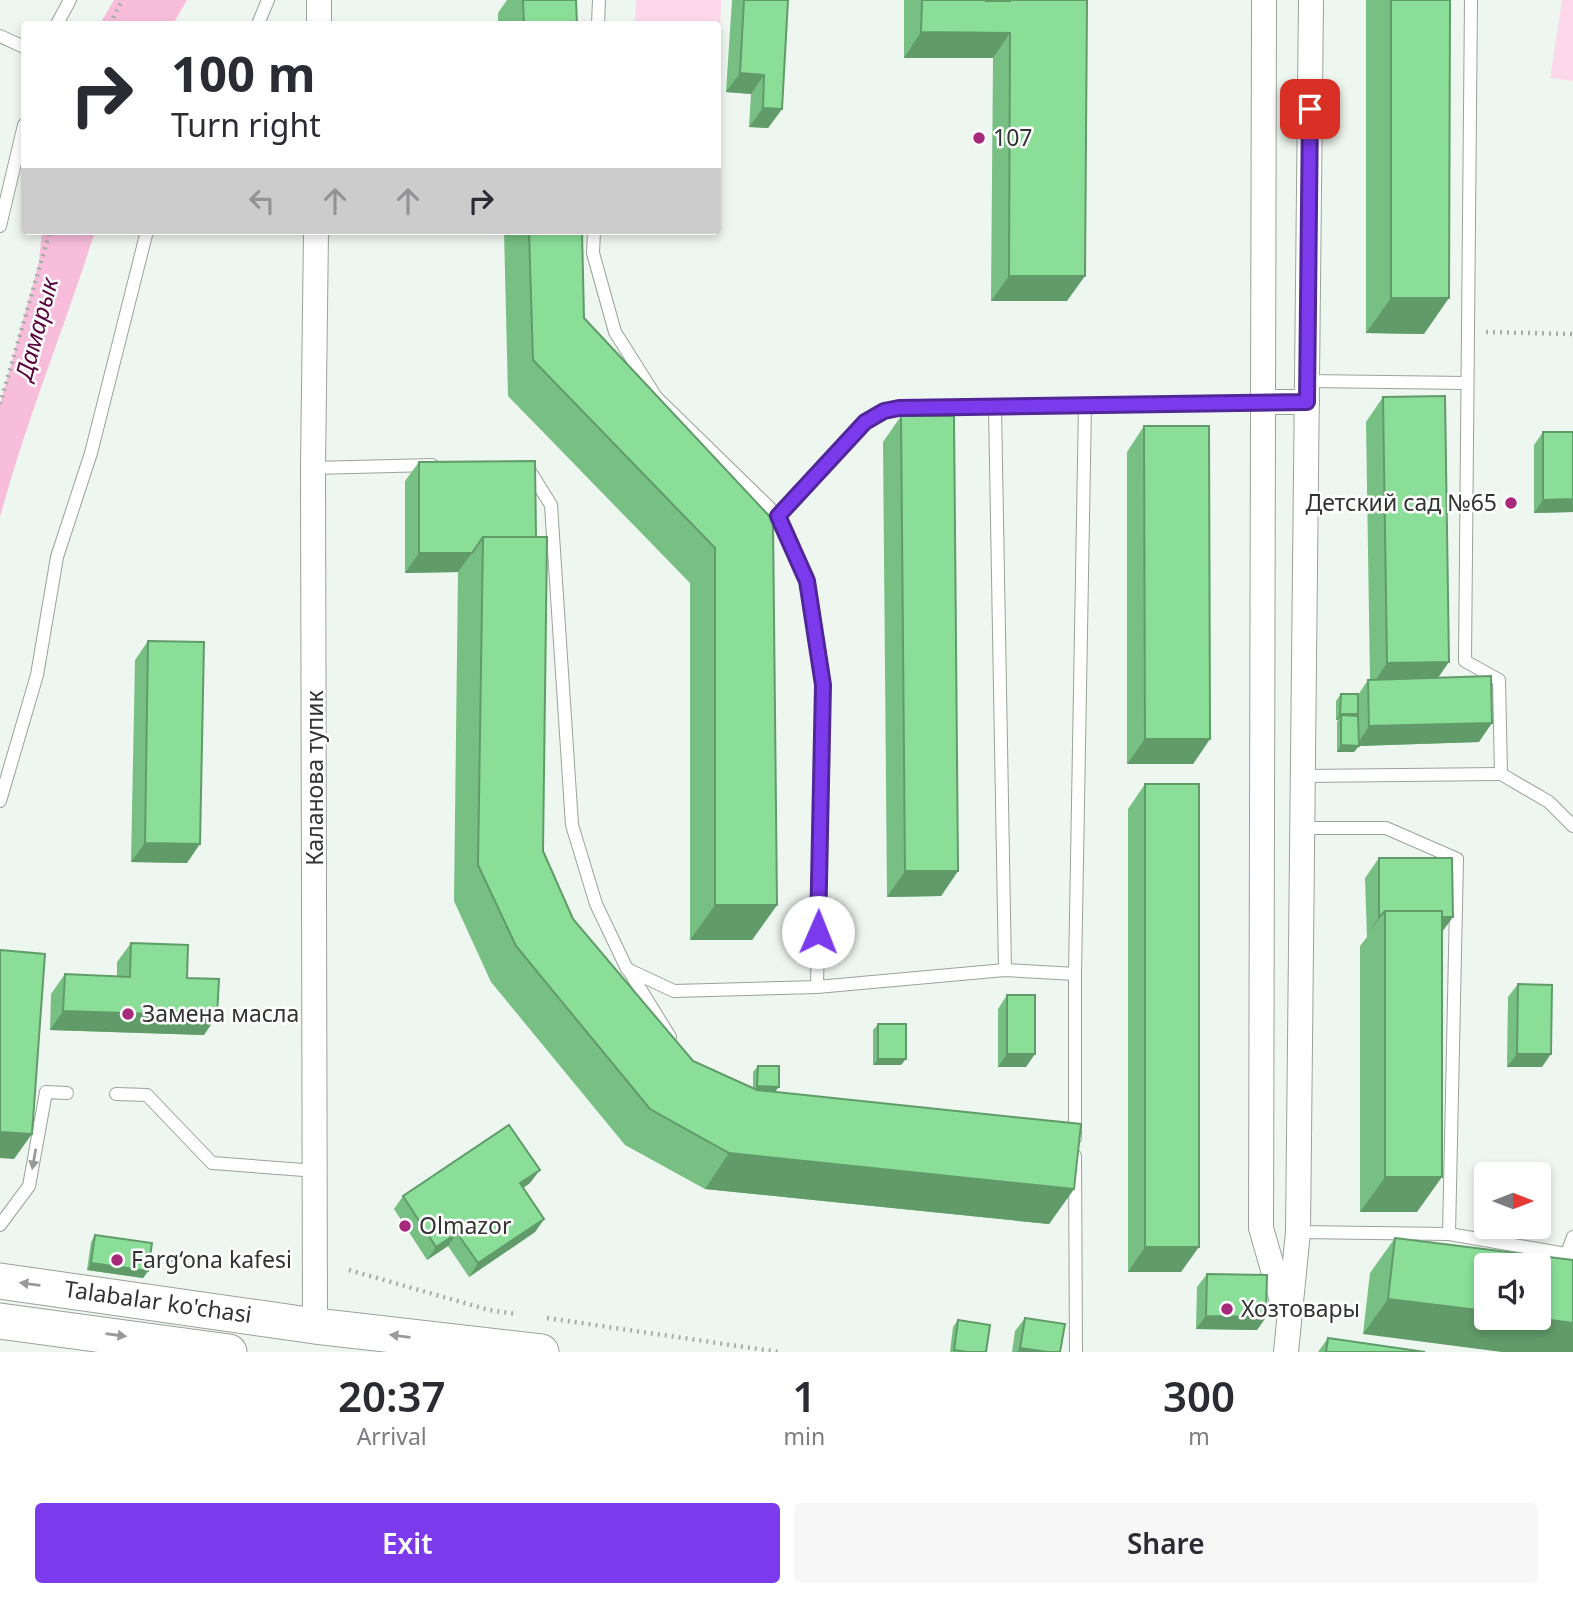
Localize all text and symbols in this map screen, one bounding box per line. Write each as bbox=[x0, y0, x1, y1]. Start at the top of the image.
text: 100 m bbox=[171, 40, 316, 106]
icon: right bbox=[56, 49, 147, 140]
pin bbox=[1280, 79, 1340, 139]
icon: arrive bbox=[1291, 90, 1329, 128]
text: Turn right bbox=[171, 103, 321, 146]
place label: 107 bbox=[993, 121, 1032, 153]
marker: 107 bbox=[971, 130, 987, 146]
icon: left bbox=[243, 182, 281, 220]
icon: ahead bbox=[316, 182, 354, 220]
icon: ahead bbox=[389, 182, 427, 220]
icon: right bbox=[462, 182, 500, 220]
water label: Дамарык bbox=[5, 273, 65, 386]
place label: Детский сад №65 bbox=[1305, 486, 1497, 518]
marker: Детский сад №65 bbox=[1503, 495, 1519, 511]
street label: Каланова тупик bbox=[298, 689, 330, 866]
position arrow bbox=[781, 895, 855, 969]
place label: Замена масла bbox=[142, 997, 299, 1029]
marker: Замена масла bbox=[120, 1006, 136, 1022]
one-way arrow bbox=[28, 1148, 39, 1170]
north arrow bbox=[1474, 1162, 1550, 1239]
map controls bbox=[1474, 1162, 1551, 1330]
place label: Olmazor bbox=[419, 1209, 512, 1241]
marker: Olmazor bbox=[397, 1218, 413, 1234]
place label: Farg‘ona kafesi bbox=[131, 1243, 292, 1275]
marker: Farg‘ona kafesi bbox=[109, 1252, 125, 1268]
button: sound bbox=[1474, 1253, 1551, 1330]
street label: Talabalar ko'chasi bbox=[62, 1272, 254, 1330]
one-way arrow bbox=[19, 1279, 41, 1290]
place label: Хозтовары bbox=[1241, 1292, 1360, 1324]
marker: Хозтовары bbox=[1219, 1301, 1235, 1317]
one-way arrow bbox=[105, 1330, 127, 1341]
one-way arrow bbox=[389, 1331, 411, 1342]
text: 20:37 bbox=[338, 1367, 446, 1424]
text: 1 bbox=[792, 1367, 816, 1424]
text: 300 bbox=[1163, 1367, 1235, 1424]
text: Arrival bbox=[357, 1420, 427, 1452]
text: min bbox=[783, 1420, 825, 1452]
text: m bbox=[1188, 1420, 1210, 1452]
button: Exit bbox=[35, 1503, 780, 1583]
button: Share bbox=[794, 1503, 1538, 1583]

